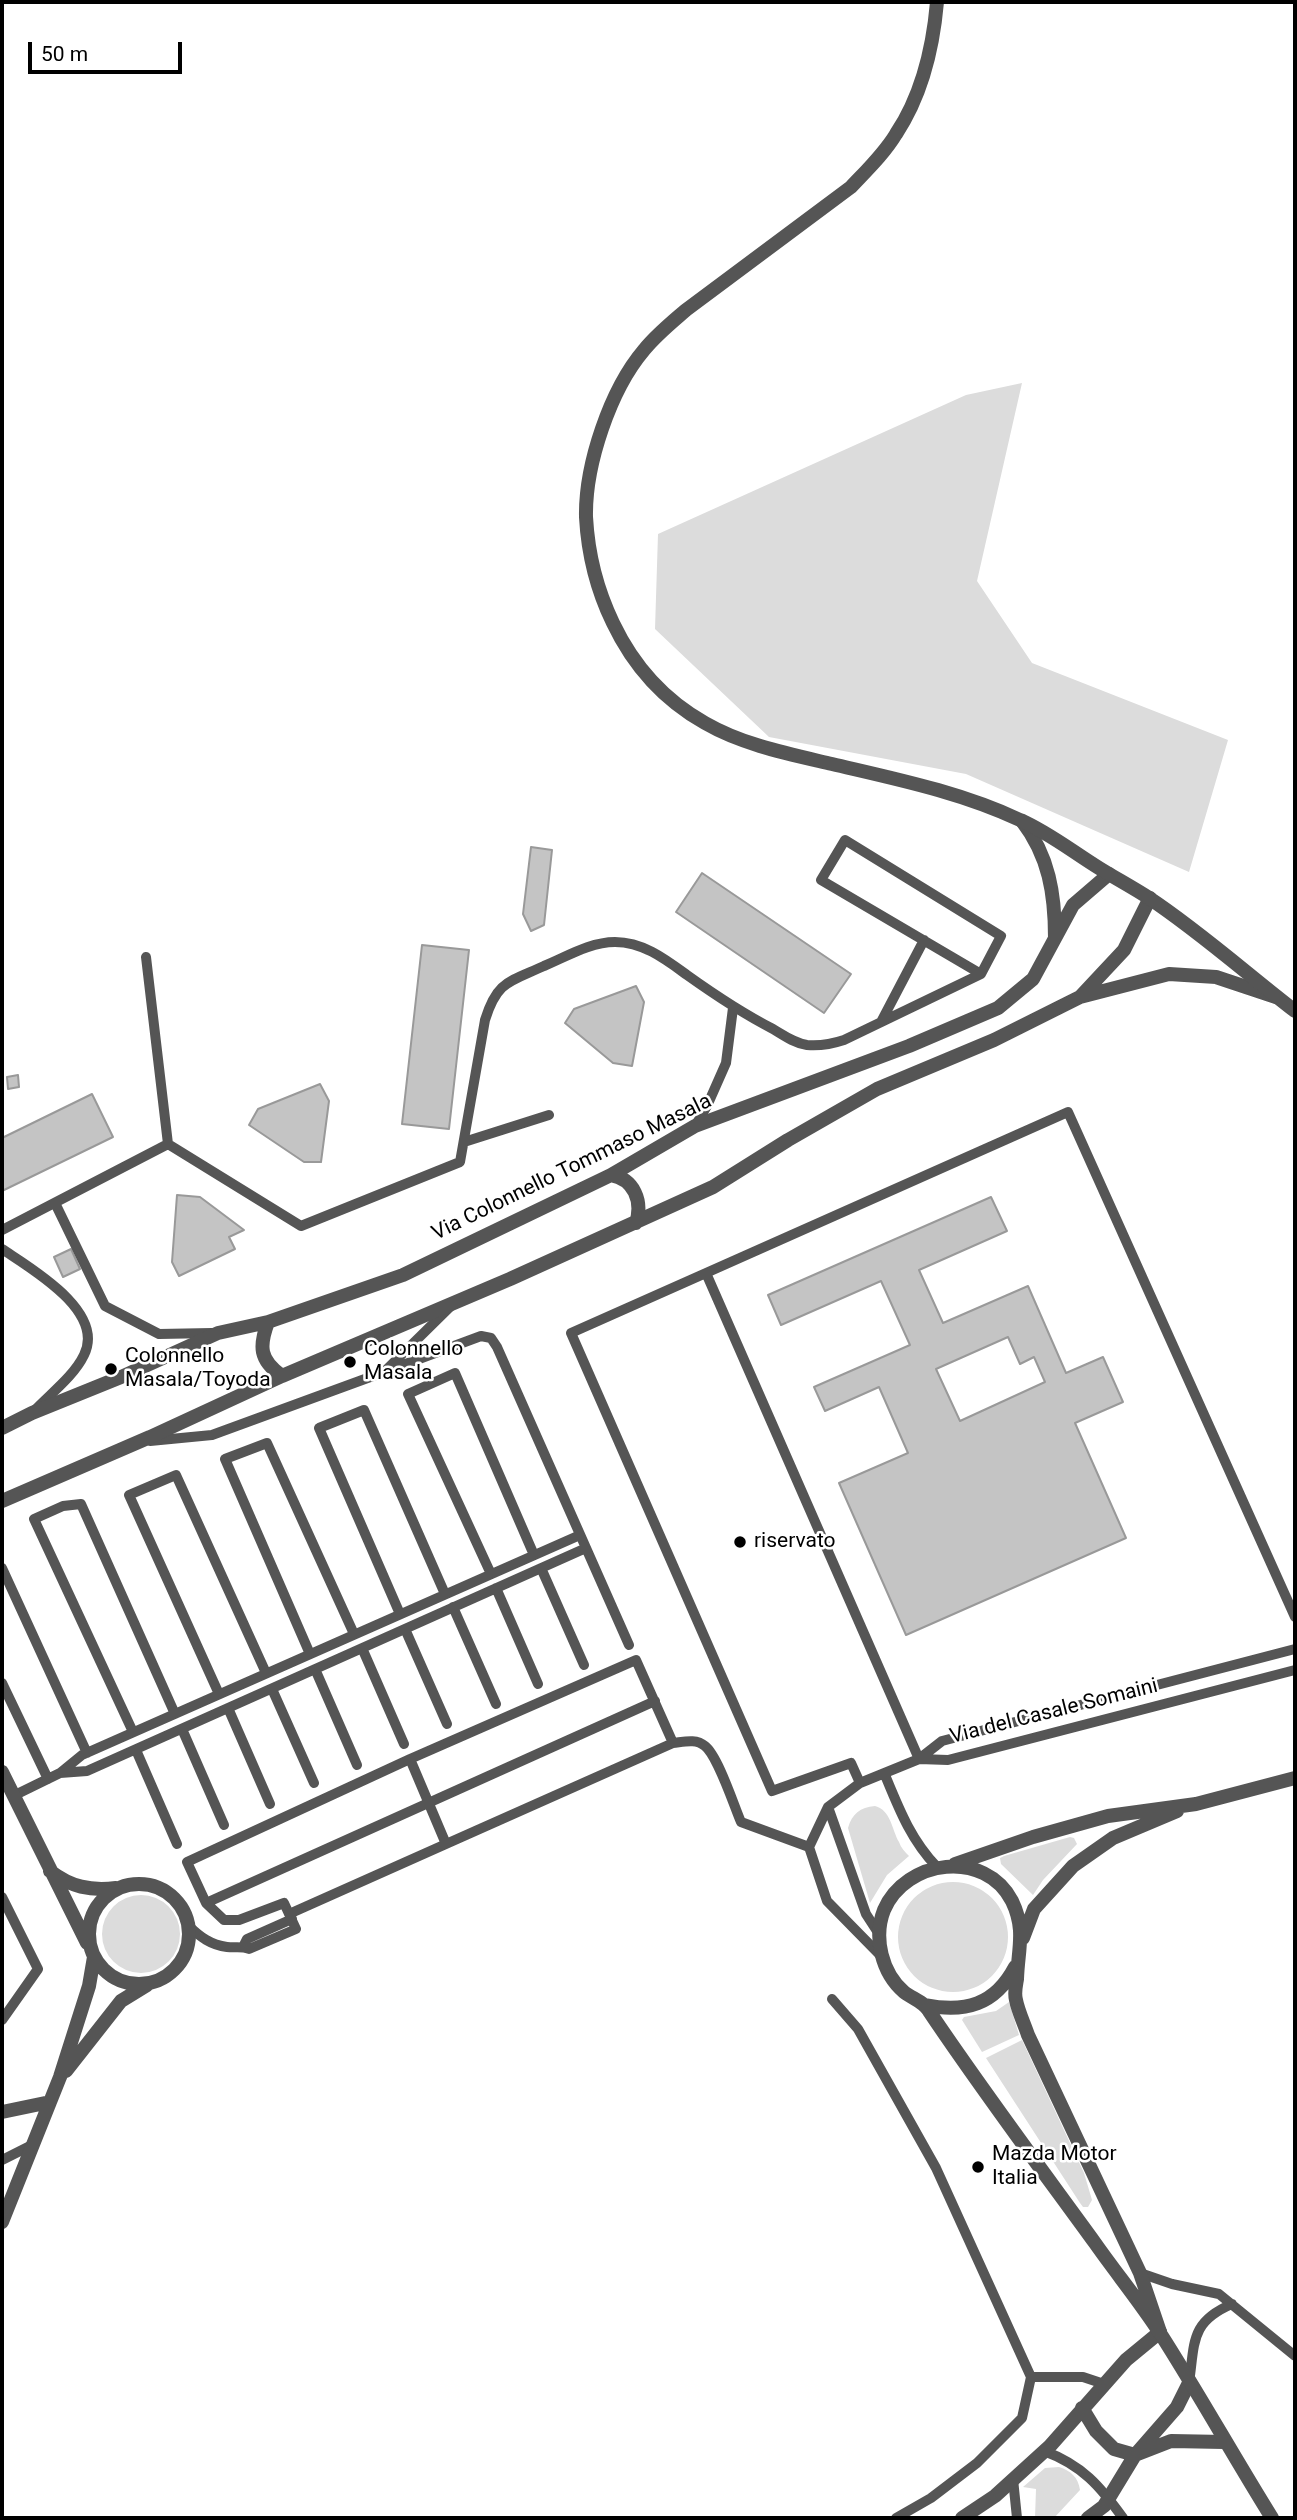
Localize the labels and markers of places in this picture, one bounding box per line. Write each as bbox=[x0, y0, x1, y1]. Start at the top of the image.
place label: Colonnello Masala bbox=[364, 1337, 463, 1387]
place label: Colonnello Masala/Toyoda bbox=[125, 1344, 271, 1394]
marker: Colonnello Masala bbox=[342, 1354, 358, 1370]
marker: Colonnello Masala/Toyoda bbox=[103, 1361, 119, 1377]
place label: riservato bbox=[754, 1529, 836, 1555]
marker: riservato bbox=[732, 1534, 748, 1550]
place label: Mazda Motor Italia bbox=[992, 2142, 1117, 2192]
marker: Mazda Motor Italia bbox=[970, 2159, 986, 2175]

